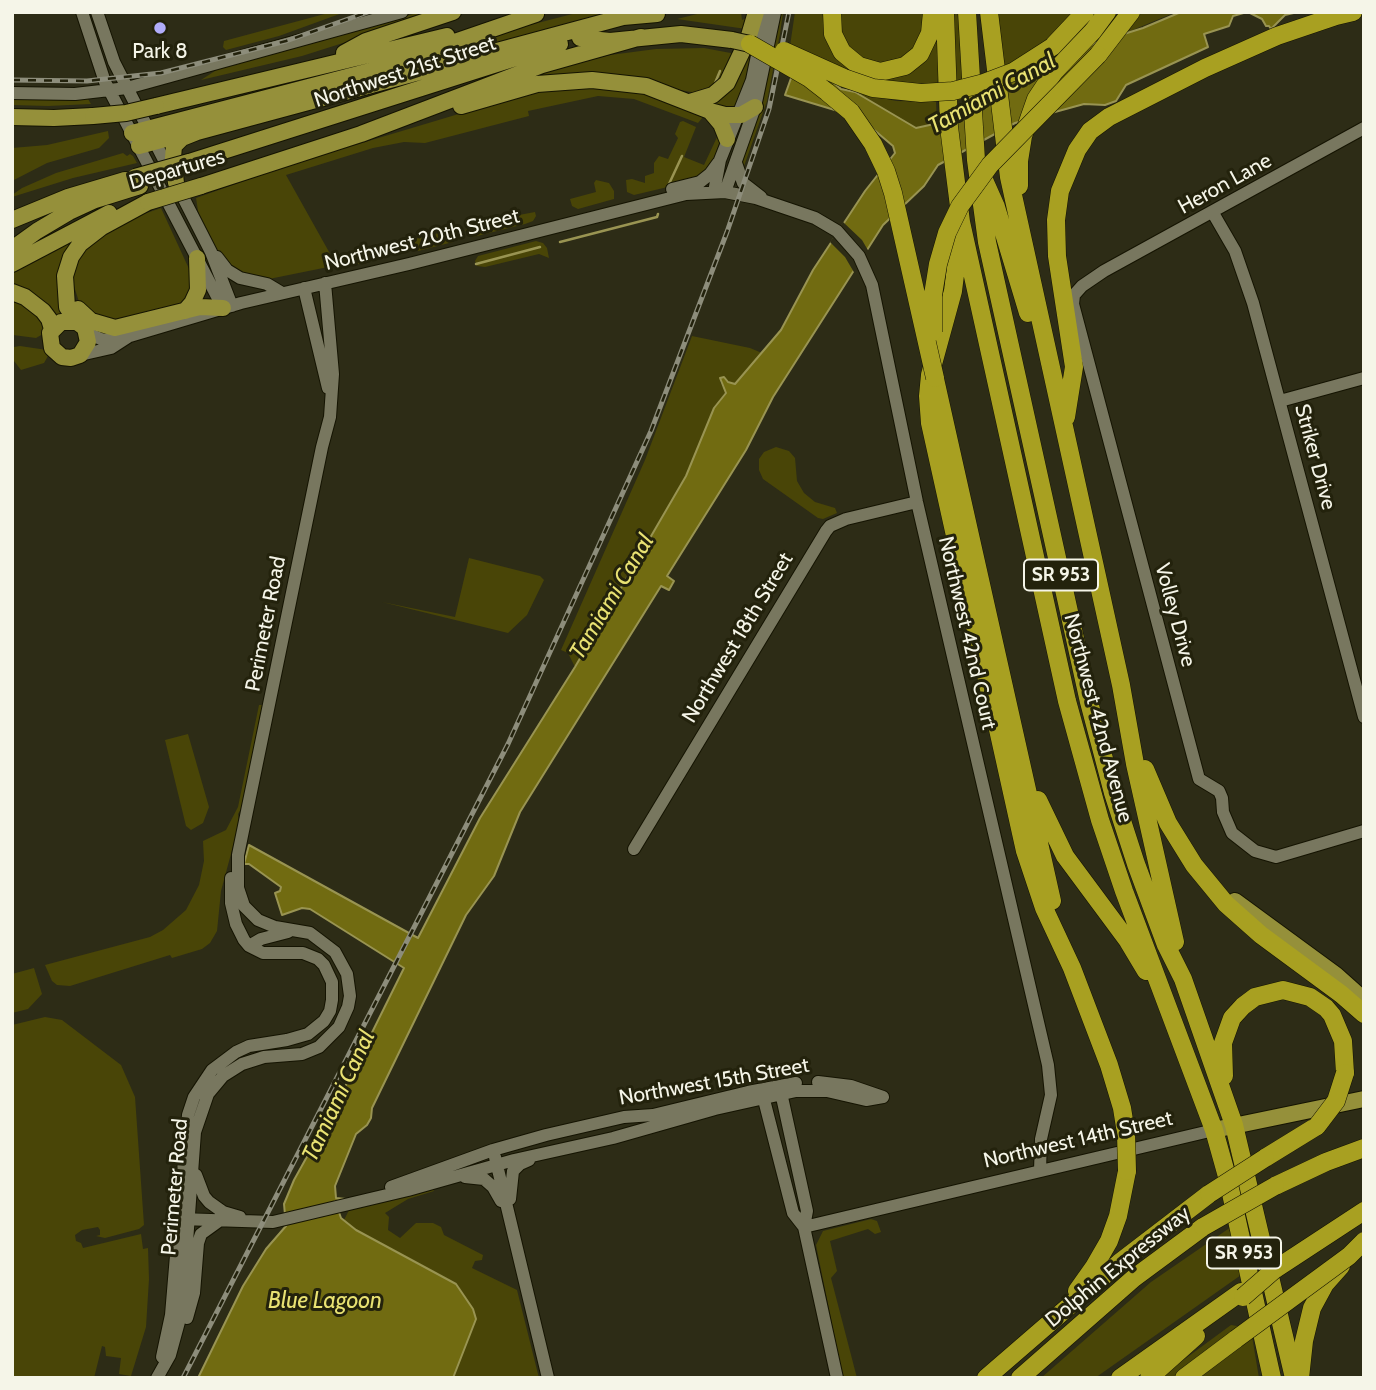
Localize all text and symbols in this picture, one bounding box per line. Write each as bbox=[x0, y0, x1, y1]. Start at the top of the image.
marker: Park 8 bbox=[152, 20, 168, 36]
street label: Northwest 21st Street bbox=[311, 31, 499, 113]
place label: Park 8 bbox=[132, 39, 188, 65]
water label: Tamiami Canal bbox=[923, 48, 1061, 140]
street label: Departures bbox=[126, 144, 228, 196]
street label: Heron Lane bbox=[1174, 148, 1276, 220]
street label: Northwest 20th Street bbox=[322, 204, 522, 276]
street label: Striker Drive bbox=[1289, 401, 1341, 513]
water label: Tamiami Canal bbox=[564, 529, 660, 665]
street label: Northwest 42nd Court bbox=[933, 534, 1001, 732]
street label: Northwest 18th Street bbox=[677, 548, 799, 728]
street label: Perimeter Road bbox=[241, 554, 291, 694]
road number: SR 953 bbox=[1024, 560, 1098, 590]
street label: Volley Drive bbox=[1149, 561, 1201, 669]
street label: Northwest 42nd Avenue bbox=[1058, 611, 1138, 825]
water label: Tamiami Canal bbox=[297, 1026, 381, 1166]
street label: Northwest 15th Street bbox=[617, 1053, 811, 1111]
street label: Northwest 14th Street bbox=[981, 1106, 1175, 1174]
street label: Perimeter Road bbox=[156, 1117, 194, 1257]
street label: Dolphin Expressway bbox=[1041, 1201, 1195, 1333]
road number: SR 953 bbox=[1207, 1238, 1281, 1268]
water label: Blue Lagoon bbox=[268, 1287, 382, 1315]

